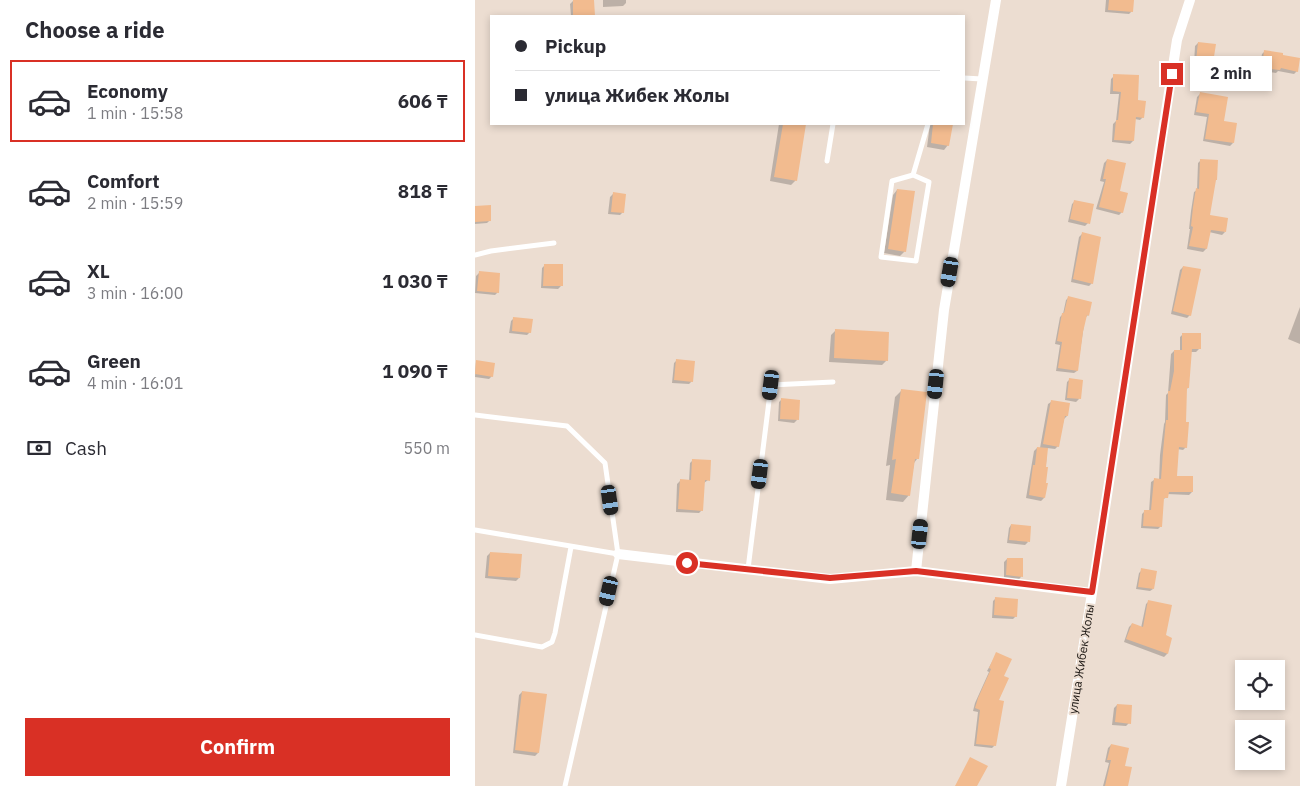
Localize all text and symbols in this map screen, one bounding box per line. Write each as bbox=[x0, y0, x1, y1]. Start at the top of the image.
text: Choose a ride bbox=[25, 15, 165, 44]
text: Pickup bbox=[545, 34, 606, 58]
callout: 2 min bbox=[1189, 56, 1272, 92]
route end bbox=[1161, 63, 1183, 85]
text: 2 min bbox=[1210, 63, 1252, 83]
icon: car bbox=[27, 79, 72, 124]
text: Economy bbox=[87, 79, 168, 103]
text: улица Жибек Жолы bbox=[545, 83, 730, 107]
text: 606 ₸ bbox=[398, 89, 448, 113]
text: 1 min · 15:58 bbox=[87, 103, 183, 123]
icon: car bbox=[27, 169, 72, 214]
text: Comfort bbox=[87, 169, 160, 193]
text: 818 ₸ bbox=[398, 179, 448, 203]
text: 2 min · 15:59 bbox=[87, 193, 183, 213]
car bbox=[940, 256, 959, 288]
icon: car bbox=[27, 259, 72, 304]
text: XL bbox=[87, 259, 110, 283]
text: 1 030 ₸ bbox=[382, 269, 448, 293]
text: 3 min · 16:00 bbox=[87, 283, 183, 303]
icon: car bbox=[27, 349, 72, 394]
text: Green bbox=[87, 349, 141, 373]
text: 1 090 ₸ bbox=[382, 359, 448, 383]
car bbox=[926, 368, 945, 400]
car bbox=[761, 369, 780, 401]
text: 4 min · 16:01 bbox=[87, 373, 183, 393]
icon: cash bbox=[25, 434, 53, 462]
text: Cash bbox=[65, 436, 107, 460]
text: 550 m bbox=[403, 438, 450, 458]
car bbox=[750, 458, 769, 490]
car bbox=[600, 484, 619, 516]
car bbox=[910, 518, 929, 550]
route start bbox=[676, 552, 698, 574]
car bbox=[598, 575, 619, 607]
street label: улица Жибек Жолы bbox=[1065, 603, 1097, 715]
map controls bbox=[1235, 660, 1285, 770]
button: locate bbox=[1235, 660, 1285, 710]
button: Confirm bbox=[25, 718, 450, 776]
button: layers bbox=[1235, 720, 1285, 770]

